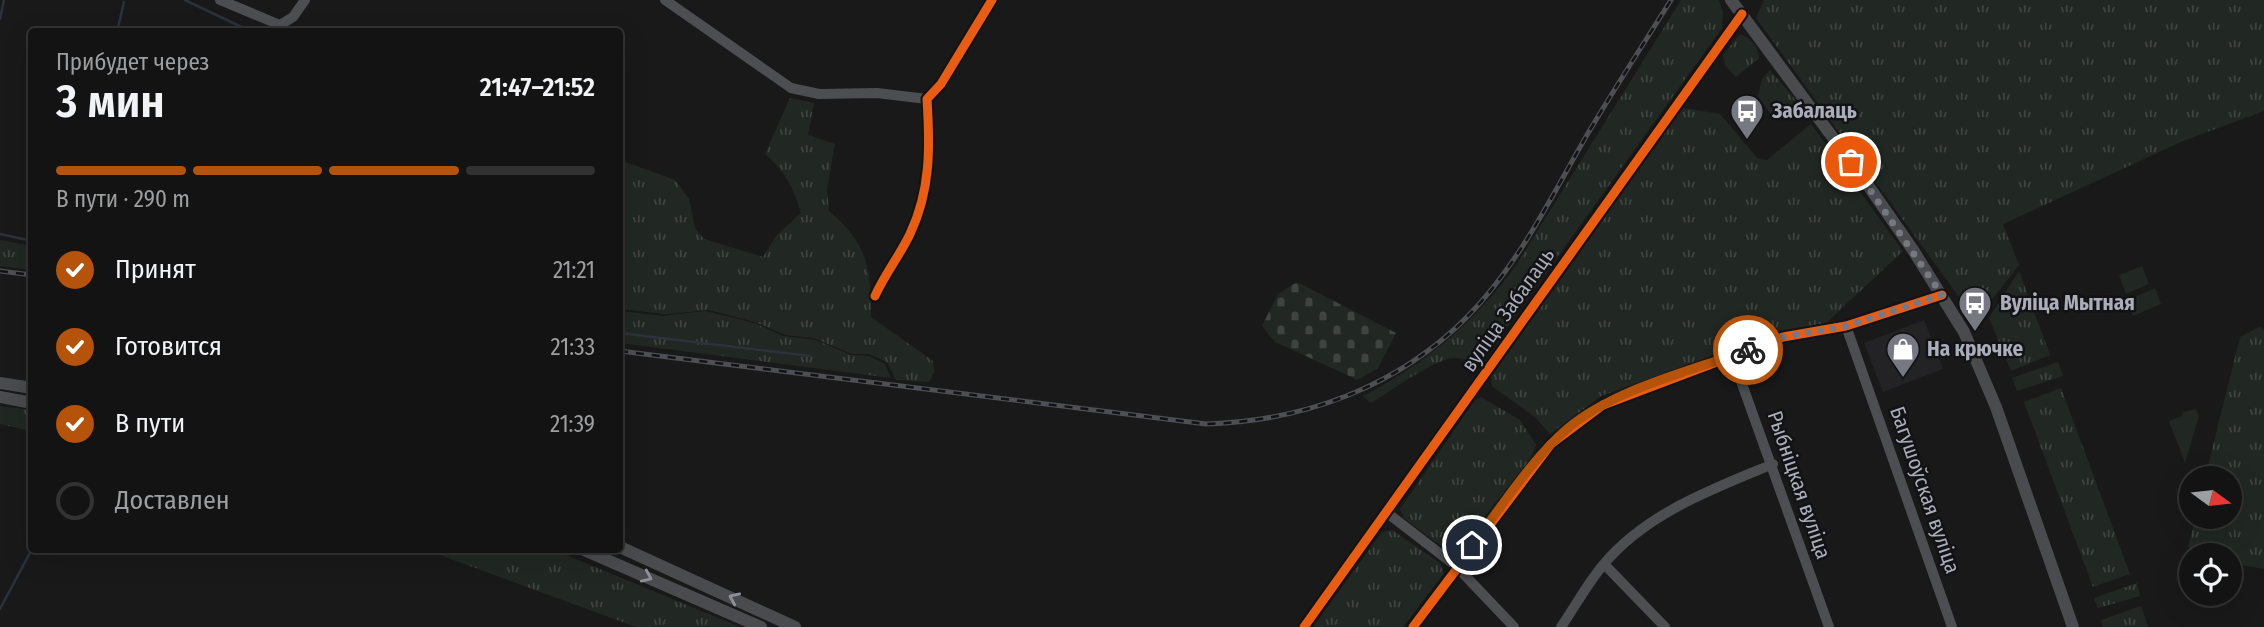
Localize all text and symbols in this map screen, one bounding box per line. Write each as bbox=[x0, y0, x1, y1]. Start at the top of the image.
text: Прибудет через bbox=[56, 48, 209, 76]
text: 21:47–21:52 bbox=[480, 72, 595, 103]
text: 3 мин bbox=[56, 74, 165, 129]
bus stop icon: Забалаць bbox=[1728, 92, 1766, 141]
place label: Забалаць bbox=[1771, 98, 1857, 124]
pin bbox=[1821, 132, 1881, 192]
icon: bag bbox=[1832, 143, 1870, 181]
text: В пути · 290 m bbox=[56, 185, 190, 213]
street label: вуліца Забалаць bbox=[1456, 243, 1560, 377]
icon: check bbox=[56, 251, 94, 289]
text: Принят bbox=[115, 254, 196, 285]
text: 21:21 bbox=[553, 256, 595, 284]
bus stop icon: Вуліца Мытная bbox=[1956, 284, 1994, 333]
place label: Вуліца Мытная bbox=[2000, 290, 2135, 316]
courier bbox=[1713, 315, 1783, 385]
icon: check bbox=[56, 328, 94, 366]
shop icon: На крючке bbox=[1884, 330, 1922, 379]
text: Готовится bbox=[115, 331, 222, 362]
icon: bike bbox=[1729, 331, 1767, 369]
text: 21:33 bbox=[551, 333, 595, 361]
place label: На крючке bbox=[1927, 336, 2024, 362]
street label: Багушоўская вуліца bbox=[1884, 403, 1966, 577]
icon: check bbox=[56, 405, 94, 443]
street label: Рыбніцкая вуліца bbox=[1761, 407, 1837, 563]
text: В пути bbox=[115, 408, 185, 439]
text: 21:39 bbox=[550, 410, 595, 438]
north arrow bbox=[2179, 466, 2242, 528]
map controls bbox=[2179, 466, 2242, 606]
text: Доставлен bbox=[115, 485, 230, 516]
pin bbox=[1442, 515, 1502, 575]
icon: home bbox=[1453, 526, 1491, 564]
button: locate bbox=[2179, 543, 2242, 606]
one-way arrow bbox=[640, 569, 652, 583]
one-way arrow bbox=[728, 592, 741, 606]

